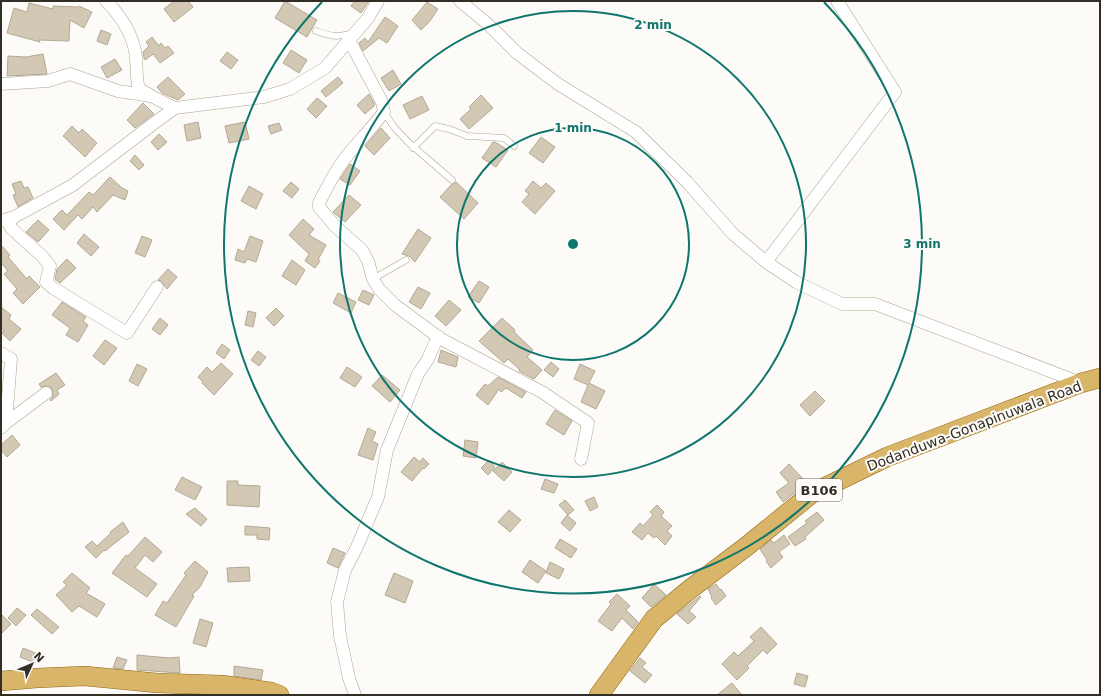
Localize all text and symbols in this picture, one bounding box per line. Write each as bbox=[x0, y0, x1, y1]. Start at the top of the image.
text: 2 min bbox=[634, 18, 672, 32]
text: 1 min bbox=[554, 121, 592, 135]
centre of rings bbox=[566, 237, 580, 251]
text: 3 min bbox=[903, 237, 941, 251]
street label: Dodanduwa-Gonapinuwala Road bbox=[864, 378, 1084, 474]
road number: B106 bbox=[796, 479, 842, 501]
north arrow bbox=[12, 644, 52, 684]
text: N bbox=[31, 650, 47, 665]

